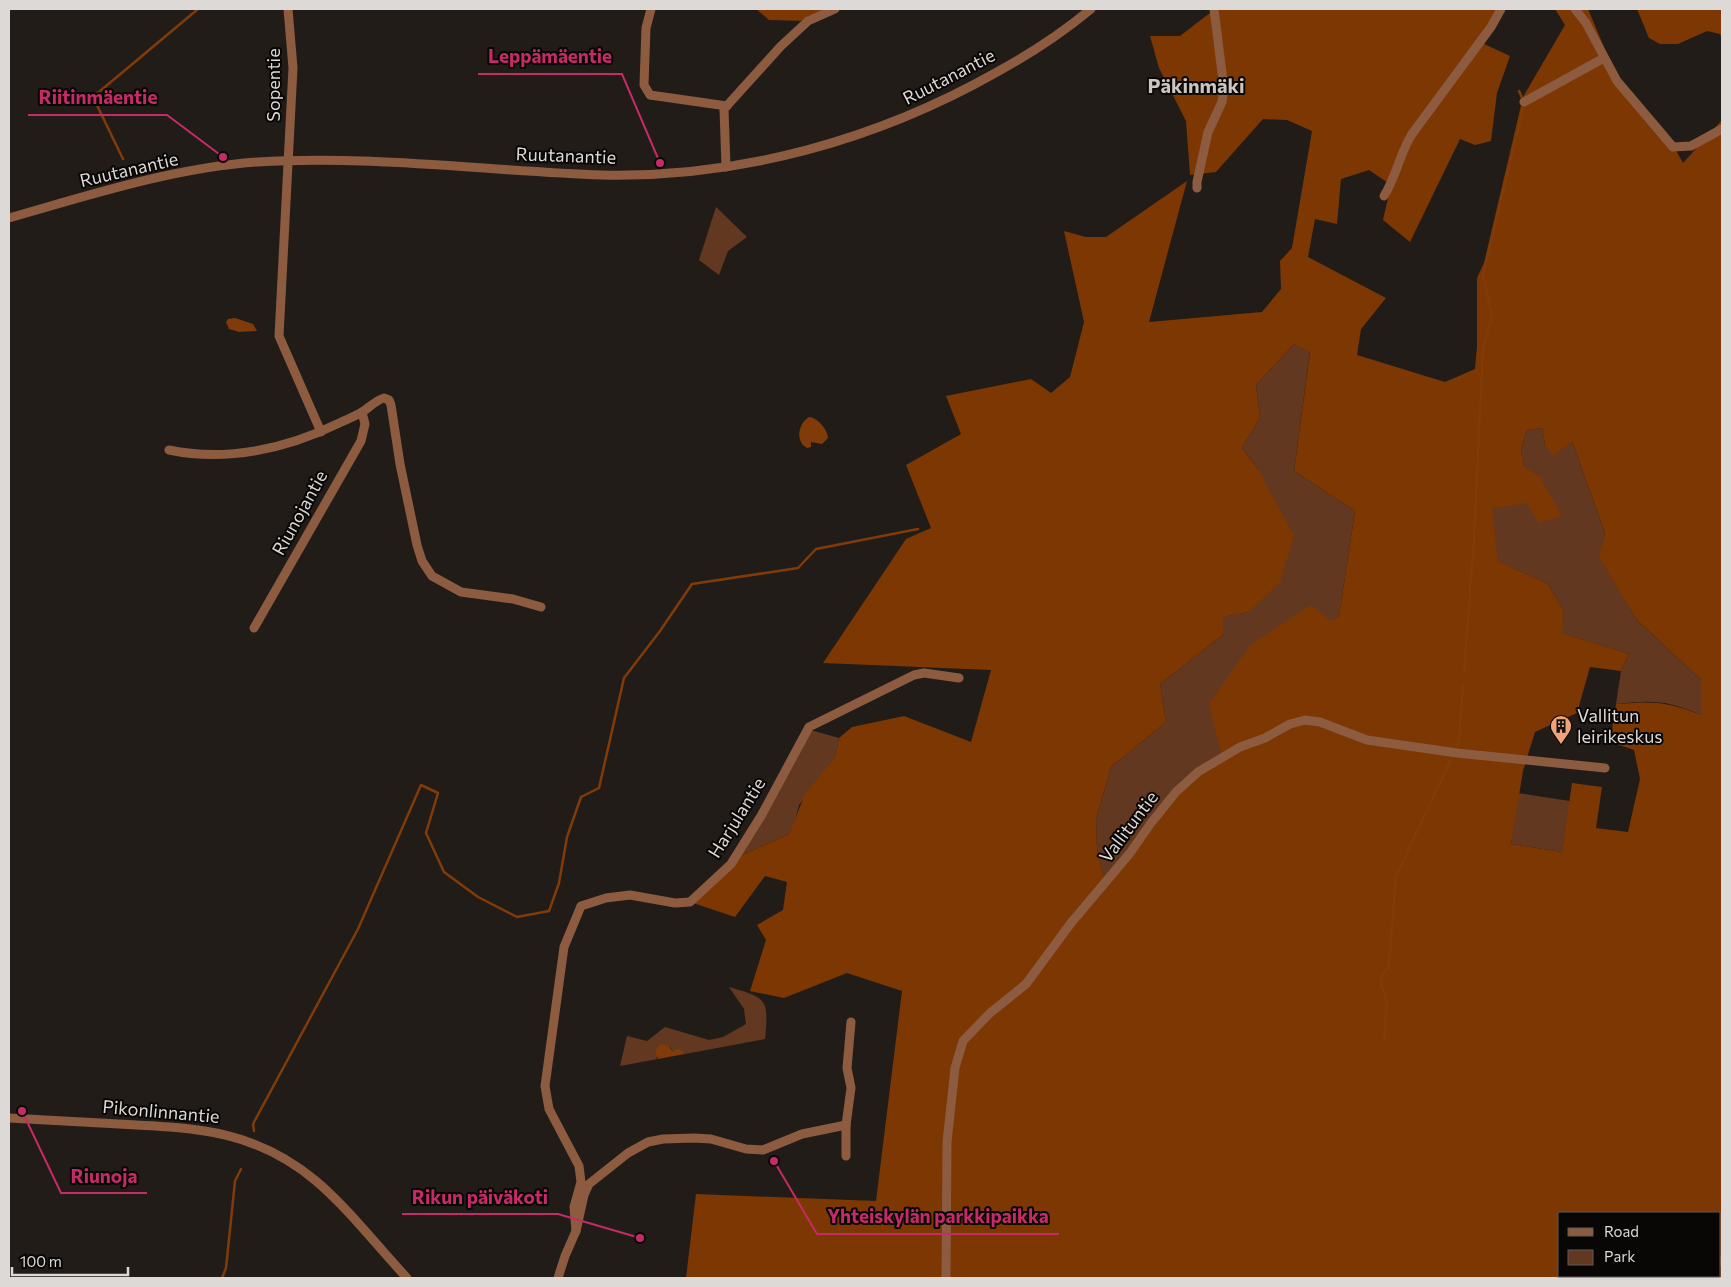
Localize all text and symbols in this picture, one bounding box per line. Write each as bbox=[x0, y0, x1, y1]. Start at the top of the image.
callout: Leppämäentie bbox=[478, 40, 622, 74]
text: Leppämäentie bbox=[488, 44, 612, 67]
street label: Ruutanantie bbox=[899, 44, 998, 109]
street label: Sopentie bbox=[262, 48, 284, 122]
district label: Päkinmäki bbox=[1148, 73, 1244, 97]
callout: Riitinmäentie bbox=[28, 81, 167, 115]
text: Riitinmäentie bbox=[39, 85, 157, 108]
street label: Ruutanantie bbox=[515, 142, 617, 168]
street label: Ruutanantie bbox=[77, 147, 180, 191]
street label: Riunojantie bbox=[267, 466, 331, 559]
place label: Vallitun leirikeskus bbox=[1577, 704, 1663, 747]
building icon: Vallitun leirikeskus bbox=[1549, 714, 1573, 745]
street label: Harjulantie bbox=[703, 773, 769, 862]
street label: Vallituntie bbox=[1094, 786, 1162, 866]
street label: Pikonlinnantie bbox=[102, 1095, 221, 1127]
callout: Riunoja bbox=[61, 1159, 147, 1193]
text: Riunoja bbox=[71, 1164, 137, 1187]
callout: Rikun päiväkoti bbox=[402, 1180, 558, 1214]
text: Rikun päiväkoti bbox=[412, 1185, 548, 1208]
callout: Yhteiskylän parkkipaikka bbox=[817, 1200, 1059, 1234]
text: Yhteiskylän parkkipaikka bbox=[827, 1204, 1049, 1227]
legend bbox=[1558, 1212, 1721, 1277]
text: Road bbox=[1604, 1222, 1639, 1240]
scale bar bbox=[12, 1244, 129, 1276]
text: Park bbox=[1604, 1247, 1635, 1265]
text: 100 m bbox=[20, 1252, 62, 1270]

